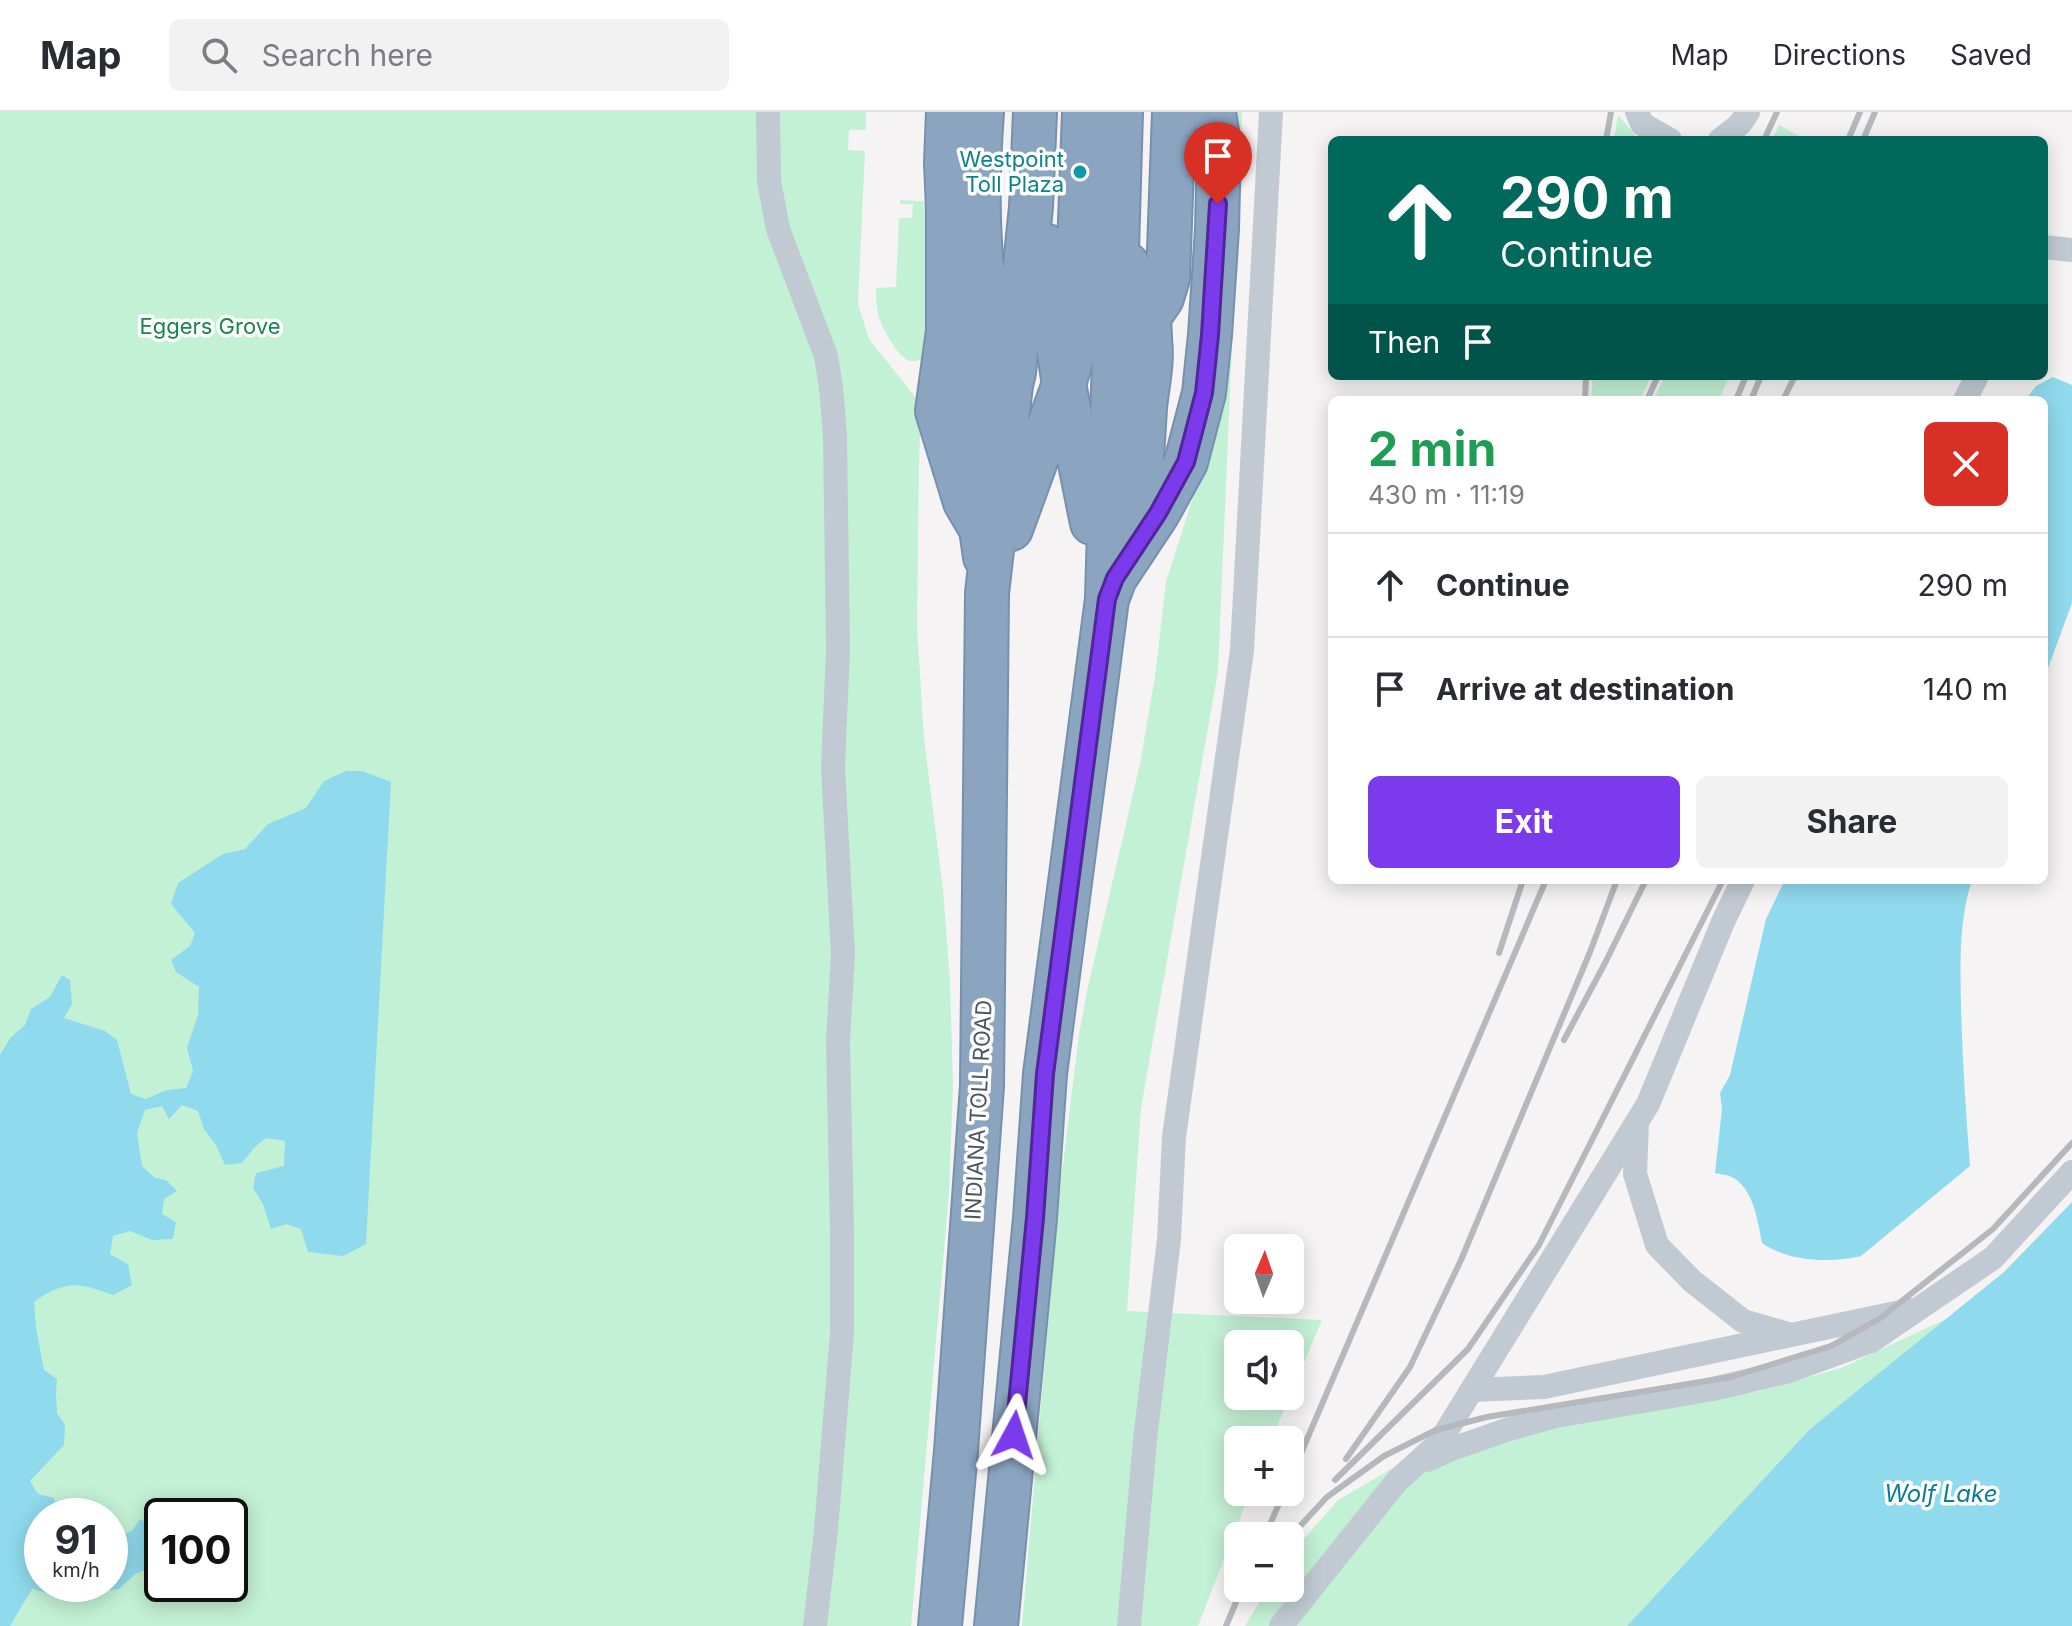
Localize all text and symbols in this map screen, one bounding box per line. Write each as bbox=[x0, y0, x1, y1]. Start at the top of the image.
search box bbox=[169, 19, 729, 91]
text: Map bbox=[40, 32, 121, 78]
icon: search bbox=[197, 33, 241, 77]
text: Search here bbox=[261, 37, 433, 73]
text: Map bbox=[1670, 38, 1729, 72]
text: Directions bbox=[1773, 38, 1906, 72]
text: Saved bbox=[1950, 38, 2032, 72]
pin bbox=[1184, 122, 1252, 204]
icon: arrive bbox=[1196, 134, 1240, 178]
place label: Westpoint Toll Plaza bbox=[960, 146, 1064, 197]
marker: Westpoint Toll Plaza bbox=[1071, 163, 1089, 181]
text: 290 m bbox=[1500, 164, 1674, 232]
icon: ahead bbox=[1368, 168, 1472, 272]
text: Continue bbox=[1500, 232, 1653, 276]
park label: Eggers Grove bbox=[140, 313, 280, 339]
icon: arrive bbox=[1456, 320, 1500, 364]
text: Then bbox=[1368, 324, 1440, 360]
text: 2 min bbox=[1368, 419, 1496, 478]
button: close bbox=[1924, 422, 2008, 506]
text: 430 m · 11:19 bbox=[1368, 479, 1525, 510]
icon: ahead bbox=[1368, 563, 1412, 607]
text: Continue bbox=[1436, 567, 1570, 603]
text: 290 m bbox=[1917, 567, 2008, 603]
icon: arrive bbox=[1368, 667, 1412, 711]
text: Arrive at destination bbox=[1436, 671, 1734, 707]
text: 140 m bbox=[1923, 671, 2008, 707]
button: Exit bbox=[1368, 776, 1680, 868]
button: Share bbox=[1696, 776, 2008, 868]
street label: INDIANA TOLL ROAD bbox=[959, 999, 997, 1221]
north arrow bbox=[1224, 1234, 1304, 1314]
map controls bbox=[1224, 1234, 1304, 1602]
button: sound bbox=[1224, 1330, 1304, 1410]
position arrow bbox=[972, 1393, 1056, 1477]
button: + bbox=[1224, 1426, 1304, 1506]
water label: Wolf Lake bbox=[1884, 1479, 1998, 1508]
speed limit sign: 100 bbox=[144, 1498, 248, 1602]
text: 91 bbox=[54, 1515, 98, 1564]
button: − bbox=[1224, 1522, 1304, 1602]
text: km/h bbox=[52, 1558, 100, 1582]

